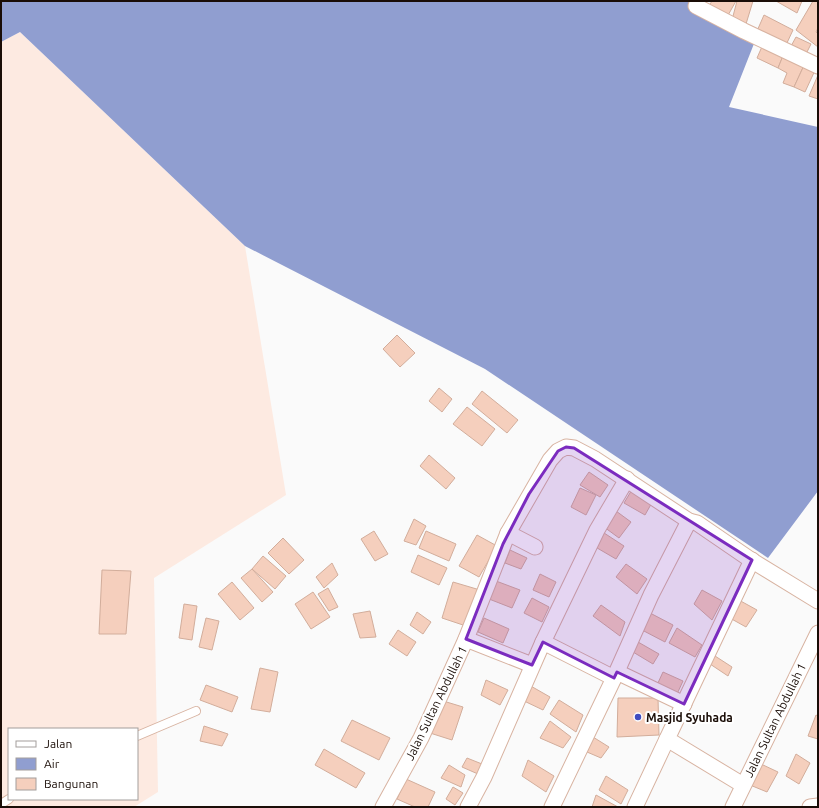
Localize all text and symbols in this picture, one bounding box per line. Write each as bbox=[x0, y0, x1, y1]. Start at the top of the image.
street label: Jalan Sultan Abdullah 1 bbox=[403, 644, 469, 762]
street label: Jalan Sultan Abdullah 1 bbox=[742, 661, 808, 779]
place label: Masjid Syuhada bbox=[646, 711, 733, 724]
marker: Masjid Syuhada bbox=[633, 712, 643, 722]
legend bbox=[8, 728, 138, 800]
text: Jalan bbox=[44, 737, 72, 750]
text: Air bbox=[44, 757, 60, 770]
text: Bangunan bbox=[44, 777, 98, 790]

